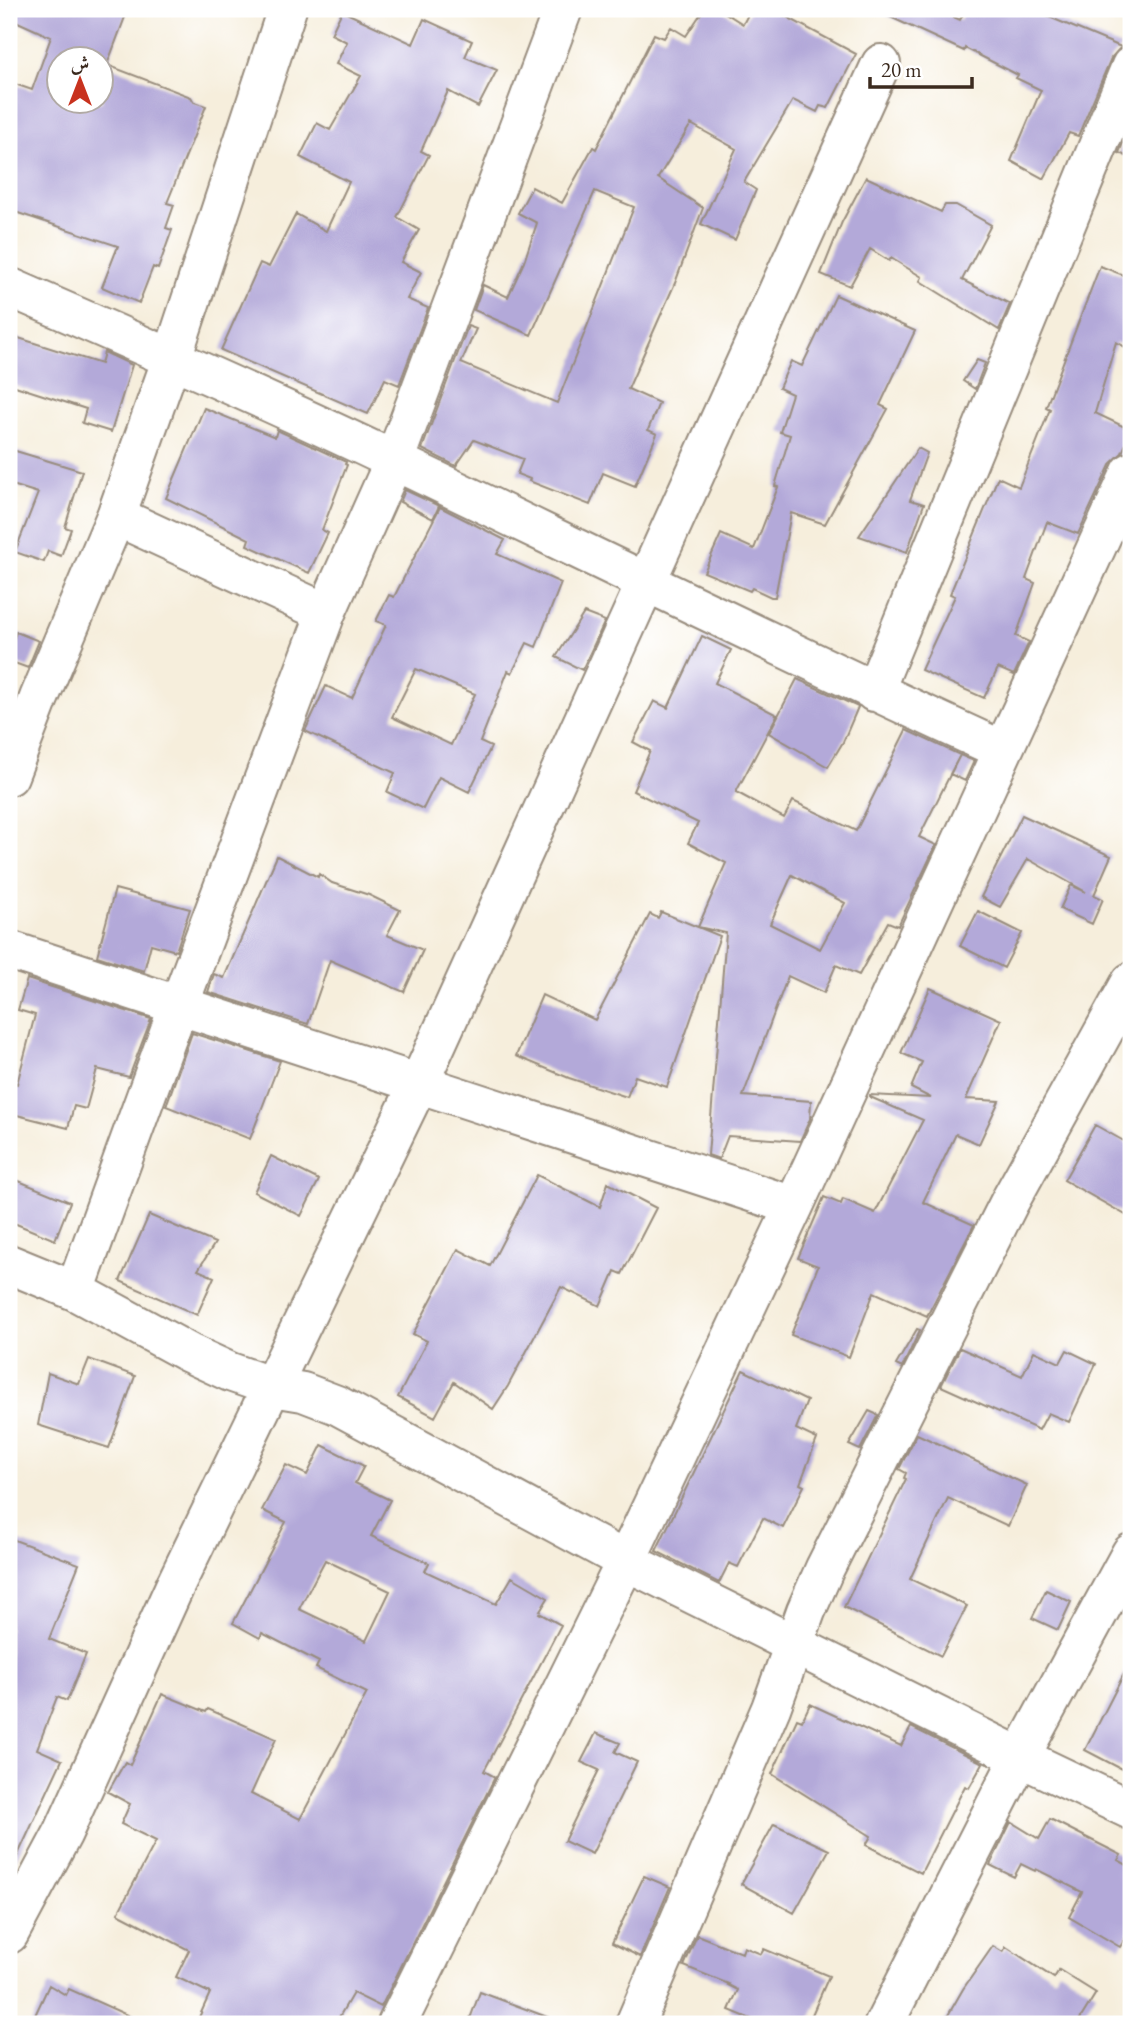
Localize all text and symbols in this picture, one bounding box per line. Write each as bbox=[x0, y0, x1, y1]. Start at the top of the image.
north arrow bbox=[46, 46, 116, 116]
scale bar bbox=[870, 46, 972, 90]
text: ش bbox=[71, 51, 89, 76]
text: 20 m bbox=[881, 56, 922, 83]

